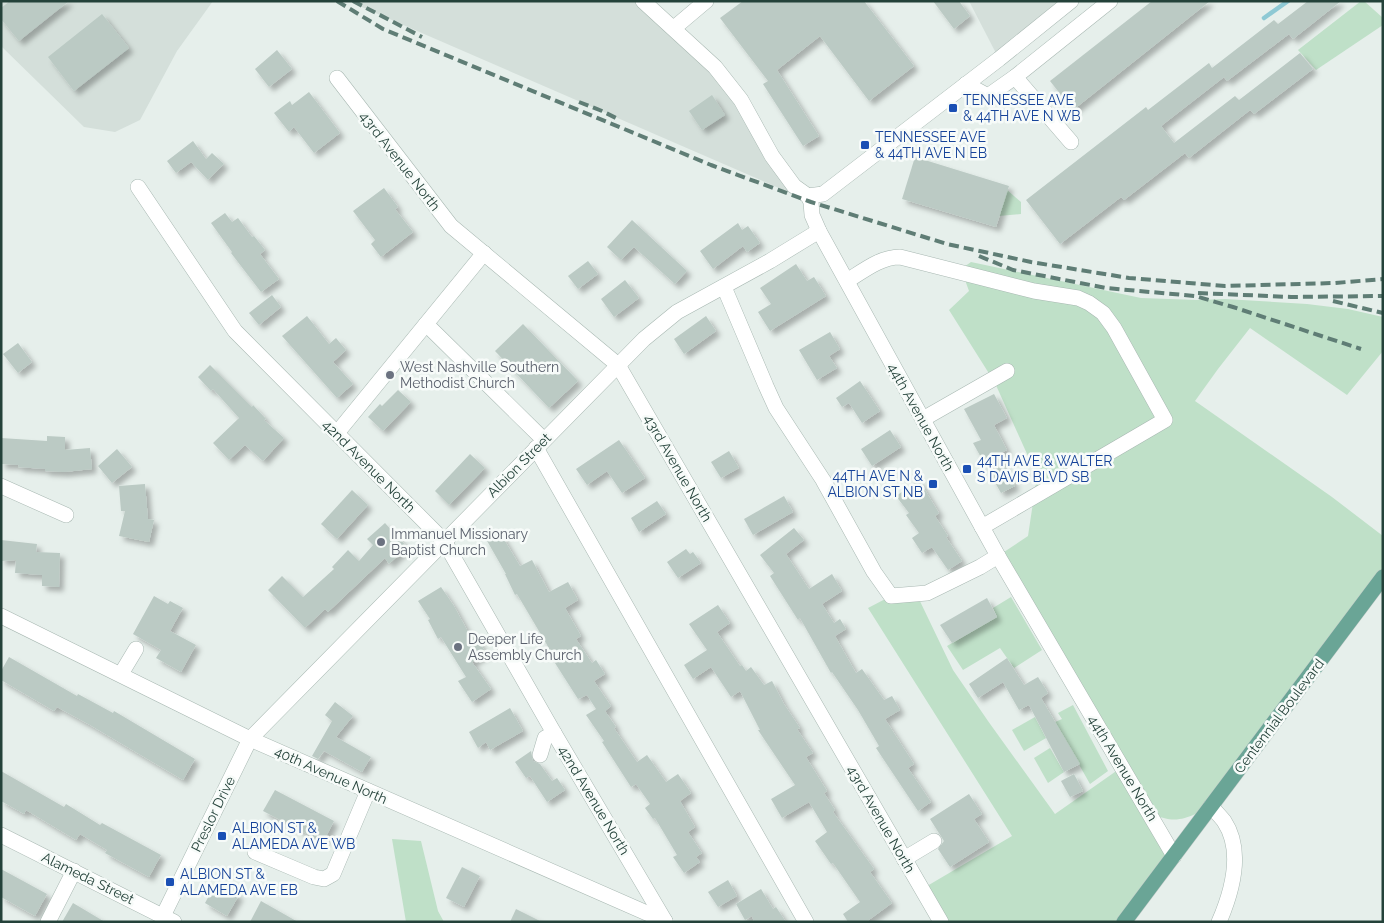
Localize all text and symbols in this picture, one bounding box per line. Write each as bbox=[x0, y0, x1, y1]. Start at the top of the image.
place label: TENNESSEE AVE & 44TH AVE N WB bbox=[963, 92, 1081, 124]
marker: TENNESSEE AVE & 44TH AVE N WB bbox=[947, 102, 959, 114]
street label: 43rd Avenue North bbox=[356, 108, 444, 214]
place label: TENNESSEE AVE & 44TH AVE N EB bbox=[875, 129, 987, 161]
marker: TENNESSEE AVE & 44TH AVE N EB bbox=[859, 139, 871, 151]
place label: West Nashville Southern Methodist Church bbox=[400, 359, 559, 391]
street label: 44th Avenue North bbox=[885, 360, 957, 474]
marker: West Nashville Southern Methodist Church bbox=[384, 369, 396, 381]
street label: 43rd Avenue North bbox=[641, 412, 715, 524]
street label: 42nd Avenue North bbox=[319, 416, 419, 516]
street label: Albion Street bbox=[484, 429, 555, 500]
place label: 44TH AVE & WALTER S DAVIS BLVD SB bbox=[977, 453, 1112, 485]
marker: 44TH AVE & WALTER S DAVIS BLVD SB bbox=[961, 463, 973, 475]
place label: 44TH AVE N & ALBION ST NB bbox=[827, 468, 924, 500]
marker: 44TH AVE N & ALBION ST NB bbox=[927, 478, 939, 490]
place label: Immanuel Missionary Baptist Church bbox=[391, 526, 528, 558]
marker: Immanuel Missionary Baptist Church bbox=[375, 536, 387, 548]
place label: Deeper Life Assembly Church bbox=[468, 631, 582, 663]
marker: Deeper Life Assembly Church bbox=[452, 641, 464, 653]
street label: Centennial Boulevard bbox=[1231, 656, 1327, 776]
street label: 44th Avenue North bbox=[1085, 712, 1161, 824]
street label: 40th Avenue North bbox=[272, 743, 390, 807]
street label: 42nd Avenue North bbox=[555, 743, 633, 857]
street label: 43rd Avenue North bbox=[844, 763, 918, 875]
street label: Preslor Drive bbox=[188, 774, 238, 854]
place label: ALBION ST & ALAMEDA AVE WB bbox=[232, 820, 355, 852]
marker: ALBION ST & ALAMEDA AVE WB bbox=[216, 830, 228, 842]
street label: Alameda Street bbox=[39, 849, 137, 907]
place label: ALBION ST & ALAMEDA AVE EB bbox=[180, 866, 298, 898]
marker: ALBION ST & ALAMEDA AVE EB bbox=[164, 876, 176, 888]

